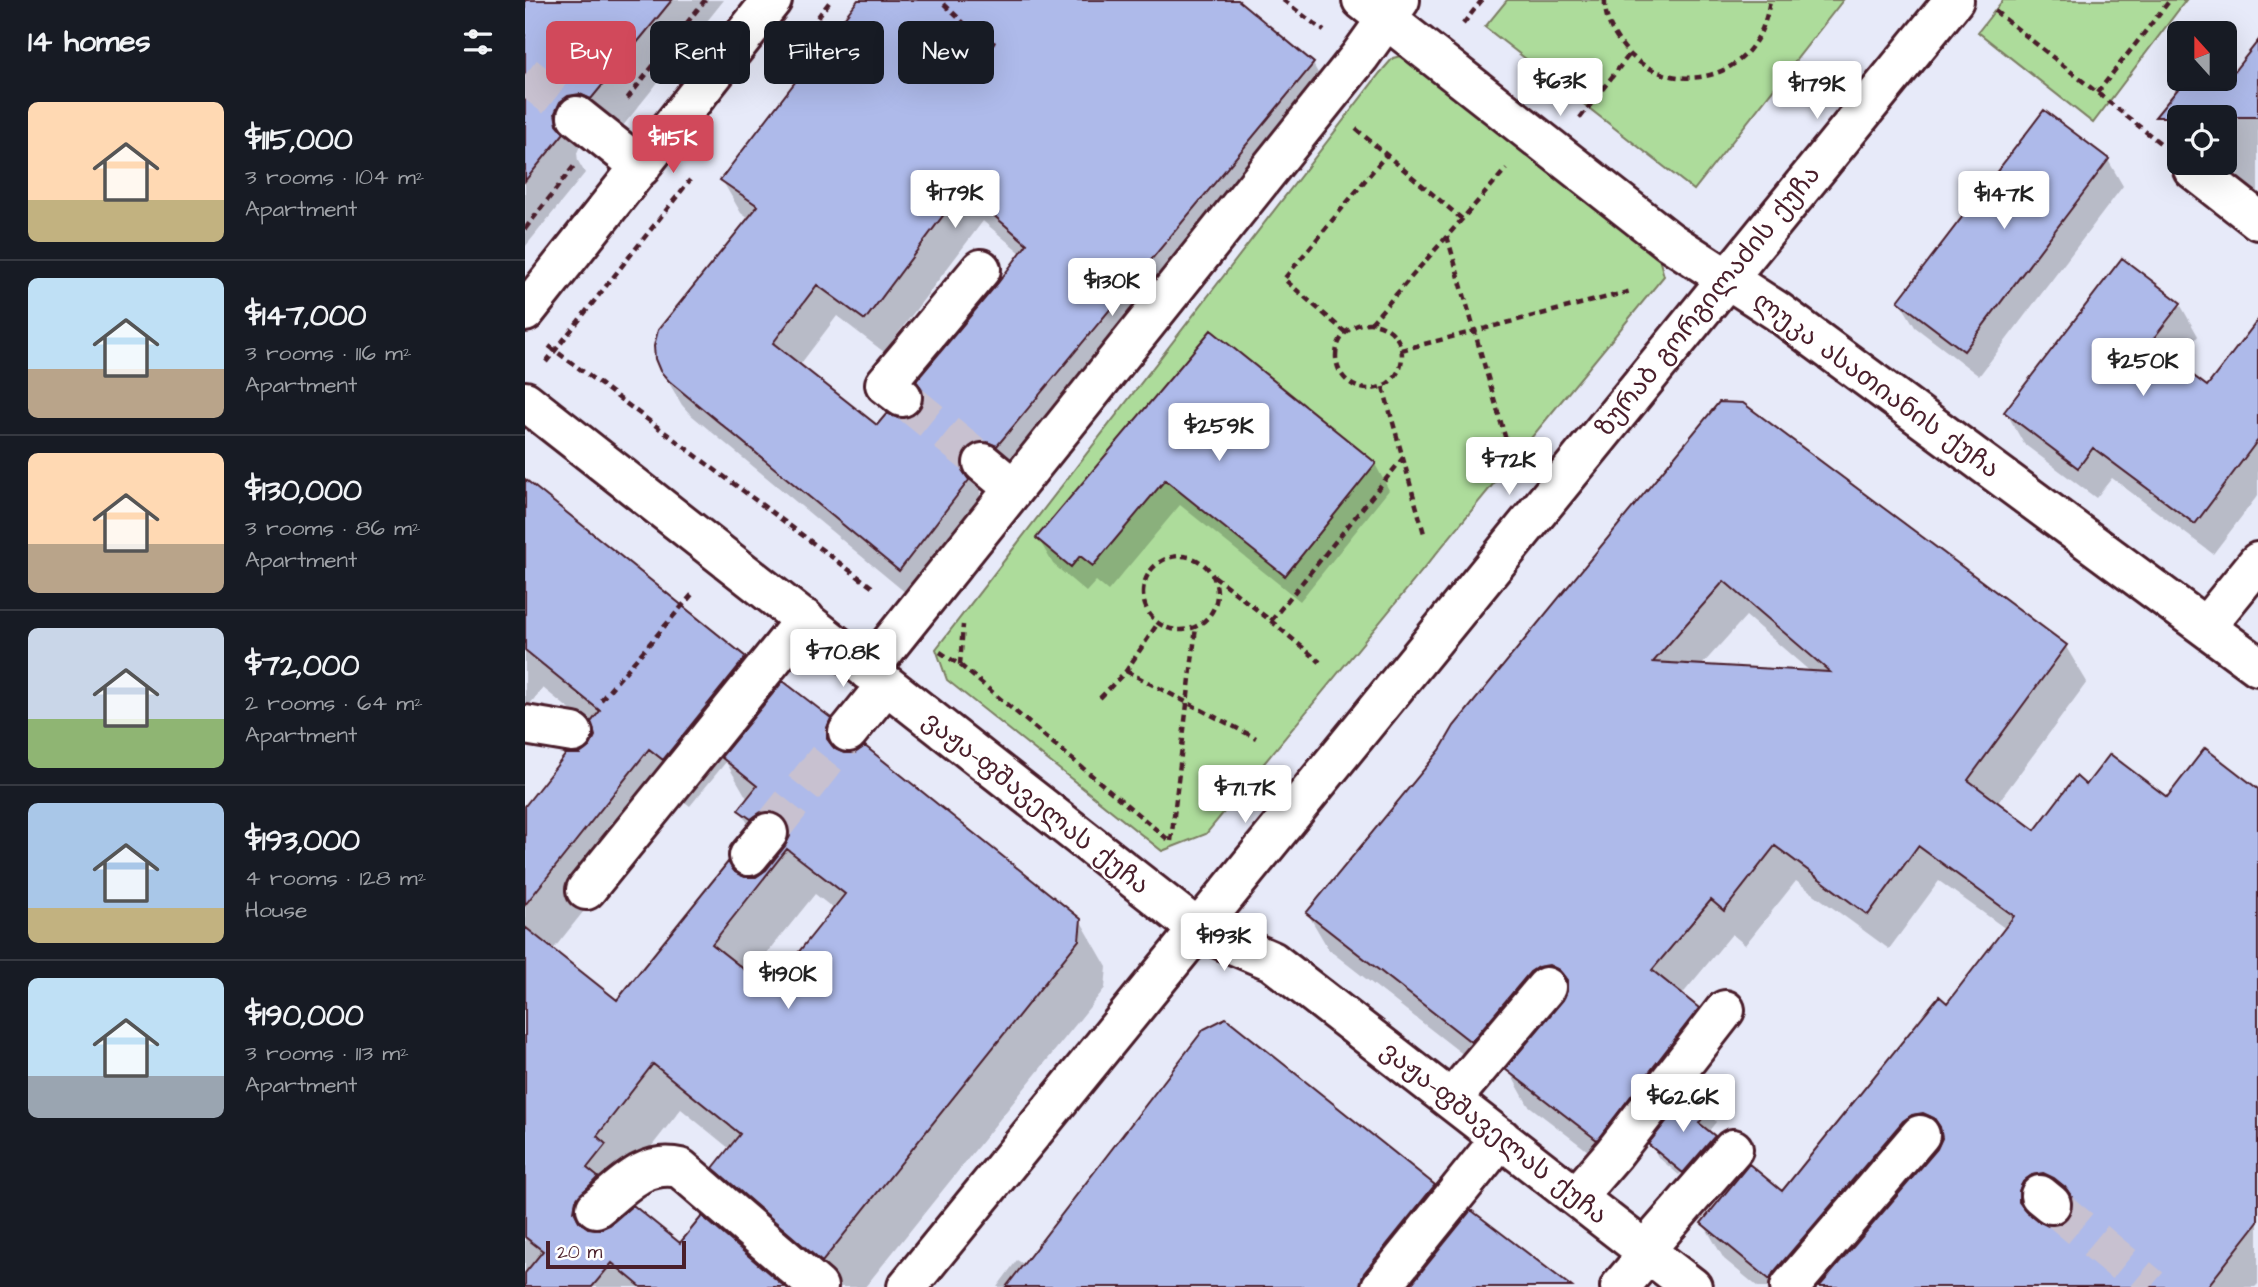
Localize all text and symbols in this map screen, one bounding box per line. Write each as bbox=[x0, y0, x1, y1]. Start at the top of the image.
text: 14 homes bbox=[28, 21, 151, 63]
chip: Buy bbox=[546, 21, 636, 84]
chip: Rent bbox=[650, 21, 750, 84]
chip: Filters bbox=[764, 21, 884, 84]
chip: New bbox=[898, 21, 994, 84]
north arrow bbox=[2167, 21, 2237, 91]
map controls bbox=[2167, 21, 2237, 175]
icon: filters bbox=[459, 23, 497, 61]
pin: $63K bbox=[1519, 58, 1601, 118]
pin: $179K bbox=[1768, 61, 1866, 121]
text: $63K bbox=[1534, 65, 1586, 97]
text: $179K bbox=[1789, 68, 1845, 100]
button: locate bbox=[2167, 105, 2237, 175]
pin: $115K bbox=[624, 116, 722, 175]
text: $115,000 bbox=[245, 119, 353, 161]
text: $115K bbox=[649, 122, 697, 154]
icon: home bbox=[84, 130, 168, 214]
street label: ზურაბ გორგილაძის ქუჩა bbox=[1587, 158, 1829, 444]
text: 3 rooms · 104 m² bbox=[245, 161, 424, 193]
pin: $179K bbox=[906, 170, 1004, 230]
pin: $147K bbox=[1955, 172, 2053, 231]
text: $179K bbox=[927, 177, 983, 209]
text: $147K bbox=[1974, 178, 2034, 210]
text: Apartment bbox=[245, 193, 357, 225]
pin: $130K bbox=[1063, 258, 1161, 318]
text: $130K bbox=[1084, 265, 1140, 297]
street label: ლუკა ასათიანის ქუჩა bbox=[1745, 283, 2007, 487]
text: $147,000 bbox=[245, 295, 367, 337]
icon: home bbox=[84, 306, 168, 390]
text: 3 rooms · 116 m² bbox=[245, 337, 412, 369]
pin: $250K bbox=[2094, 338, 2192, 398]
text: $250K bbox=[2108, 345, 2178, 377]
text: Apartment bbox=[245, 369, 357, 401]
pin: $259K bbox=[1170, 404, 1268, 463]
text: $259K bbox=[1184, 410, 1254, 442]
pin: $72K bbox=[1468, 438, 1550, 497]
text: $72K bbox=[1482, 444, 1536, 476]
text: $130,000 bbox=[245, 470, 362, 512]
icon: home bbox=[84, 481, 168, 565]
text: 3 rooms · 86 m² bbox=[245, 512, 421, 544]
text: Apartment bbox=[245, 544, 357, 576]
pin: $70.8K bbox=[786, 630, 900, 689]
text: $70.8K bbox=[806, 636, 880, 668]
text: $72,000 bbox=[245, 645, 359, 687]
icon: home bbox=[84, 656, 168, 740]
text: 2 rooms · 64 m² bbox=[245, 687, 423, 719]
street label: ვაჟა-ფშაველას ქუჩა bbox=[915, 703, 1157, 903]
text: Apartment bbox=[245, 719, 357, 751]
pin: $71.7K bbox=[1188, 766, 1302, 825]
text: $71.7K bbox=[1214, 772, 1276, 804]
text: $193,000 bbox=[245, 820, 360, 862]
icon: home bbox=[84, 831, 168, 915]
text: 4 rooms · 128 m² bbox=[245, 862, 426, 894]
text: House bbox=[245, 894, 308, 926]
pin: $193K bbox=[1175, 914, 1273, 973]
text: $193K bbox=[1197, 920, 1251, 952]
pin: $190K bbox=[739, 951, 837, 1011]
text: $190K bbox=[759, 958, 817, 990]
text: $190,000 bbox=[245, 995, 364, 1037]
icon: home bbox=[84, 1006, 168, 1090]
street label: ვაჟა-ფშაველას ქუჩა bbox=[1373, 1033, 1615, 1233]
text: 3 rooms · 113 m² bbox=[245, 1037, 409, 1069]
text: Apartment bbox=[245, 1069, 357, 1101]
pin: $62.6K bbox=[1626, 1074, 1740, 1134]
text: $62.6K bbox=[1647, 1081, 1719, 1113]
scale bar bbox=[546, 1238, 686, 1270]
text: 20 m bbox=[557, 1239, 602, 1266]

